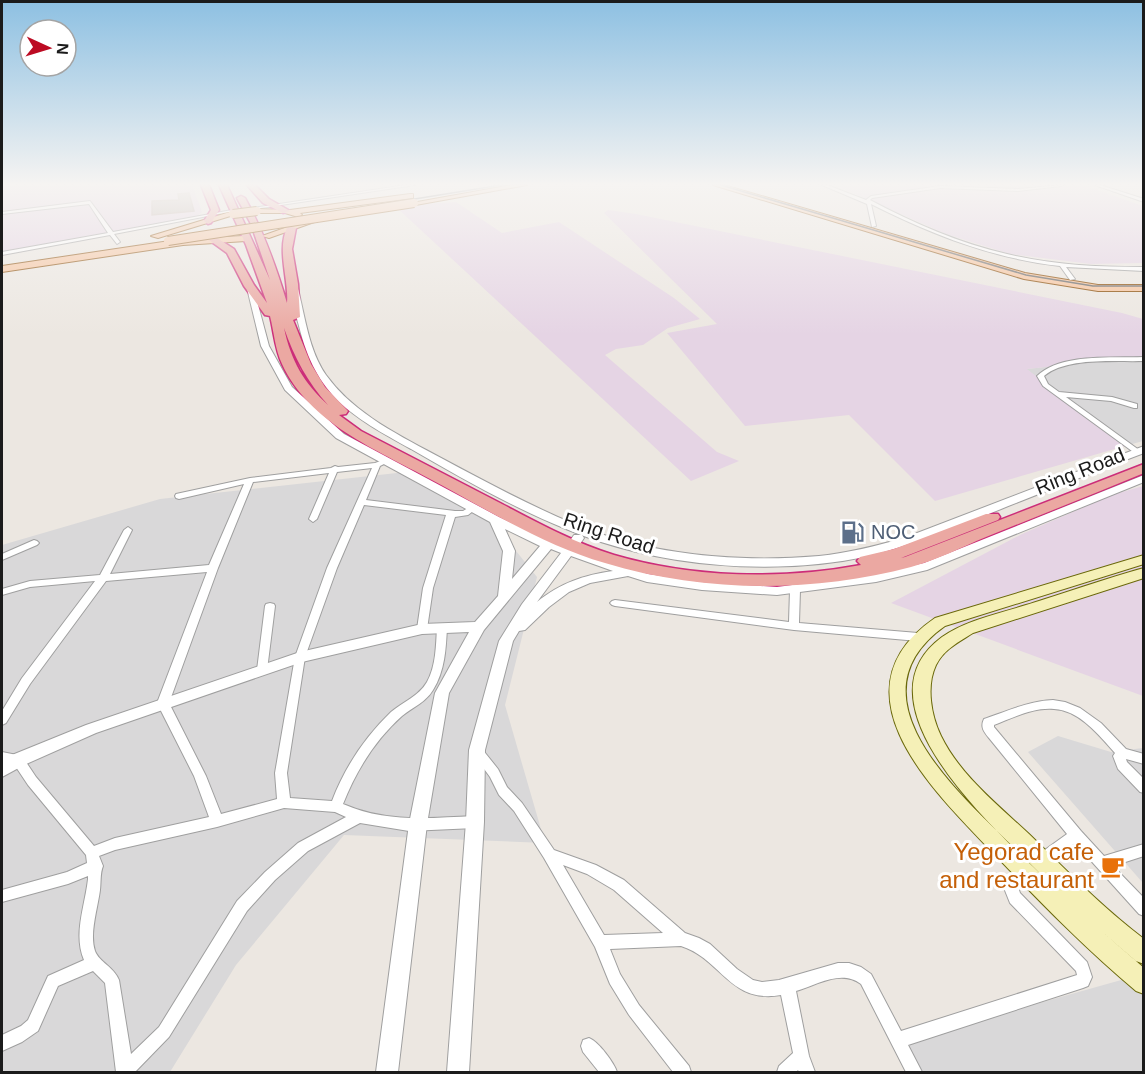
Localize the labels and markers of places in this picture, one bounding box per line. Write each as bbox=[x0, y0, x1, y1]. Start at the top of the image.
fuel station icon: NOC bbox=[840, 519, 866, 545]
place label: NOC bbox=[871, 521, 915, 543]
place label: Yegorad cafe and restaurant bbox=[939, 838, 1094, 893]
cafe icon: Yegorad cafe and restaurant bbox=[1099, 853, 1125, 879]

